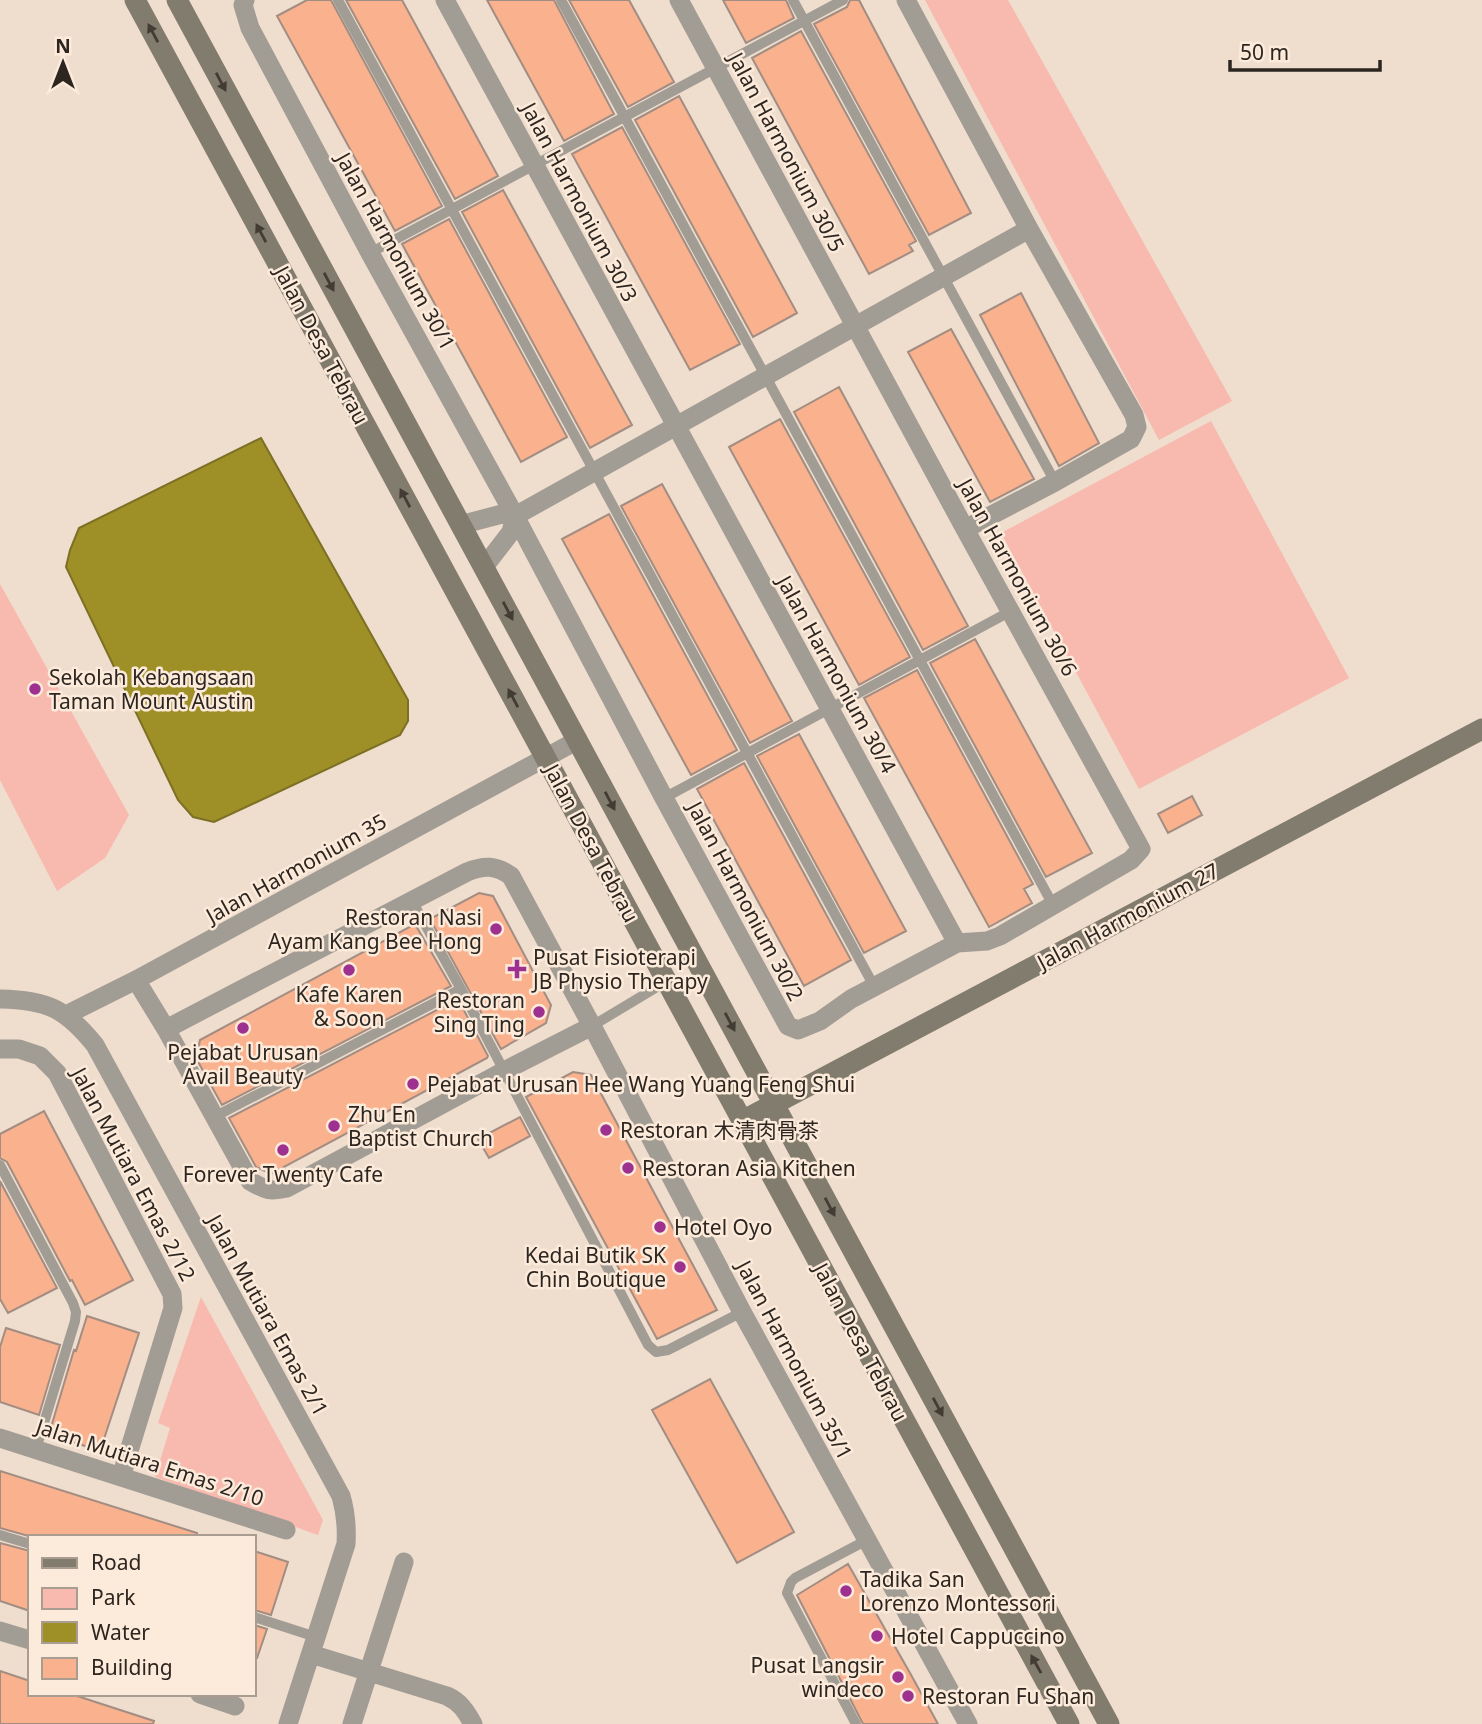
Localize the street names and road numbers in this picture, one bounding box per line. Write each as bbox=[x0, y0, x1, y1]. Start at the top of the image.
street label: Jalan Harmonium 30/5 bbox=[722, 46, 851, 257]
street label: Jalan Harmonium 30/3 bbox=[515, 96, 644, 307]
street label: Jalan Harmonium 30/1 bbox=[329, 145, 462, 355]
street label: Jalan Desa Tebrau bbox=[267, 259, 376, 429]
street label: Jalan Harmonium 30/6 bbox=[951, 471, 1084, 681]
street label: Jalan Harmonium 30/4 bbox=[770, 568, 903, 778]
street label: Jalan Desa Tebrau bbox=[537, 757, 646, 927]
street label: Jalan Harmonium 30/2 bbox=[681, 795, 810, 1006]
street label: Jalan Harmonium 35 bbox=[199, 807, 391, 930]
street label: Jalan Harmonium 27 bbox=[1030, 856, 1224, 977]
street label: Jalan Mutiara Emas 2/12 bbox=[65, 1061, 202, 1286]
street label: Jalan Mutiara Emas 2/1 bbox=[200, 1208, 335, 1421]
street label: Jalan Harmonium 35/1 bbox=[730, 1254, 859, 1465]
street label: Jalan Desa Tebrau bbox=[806, 1256, 915, 1426]
street label: Jalan Mutiara Emas 2/10 bbox=[31, 1411, 267, 1512]

